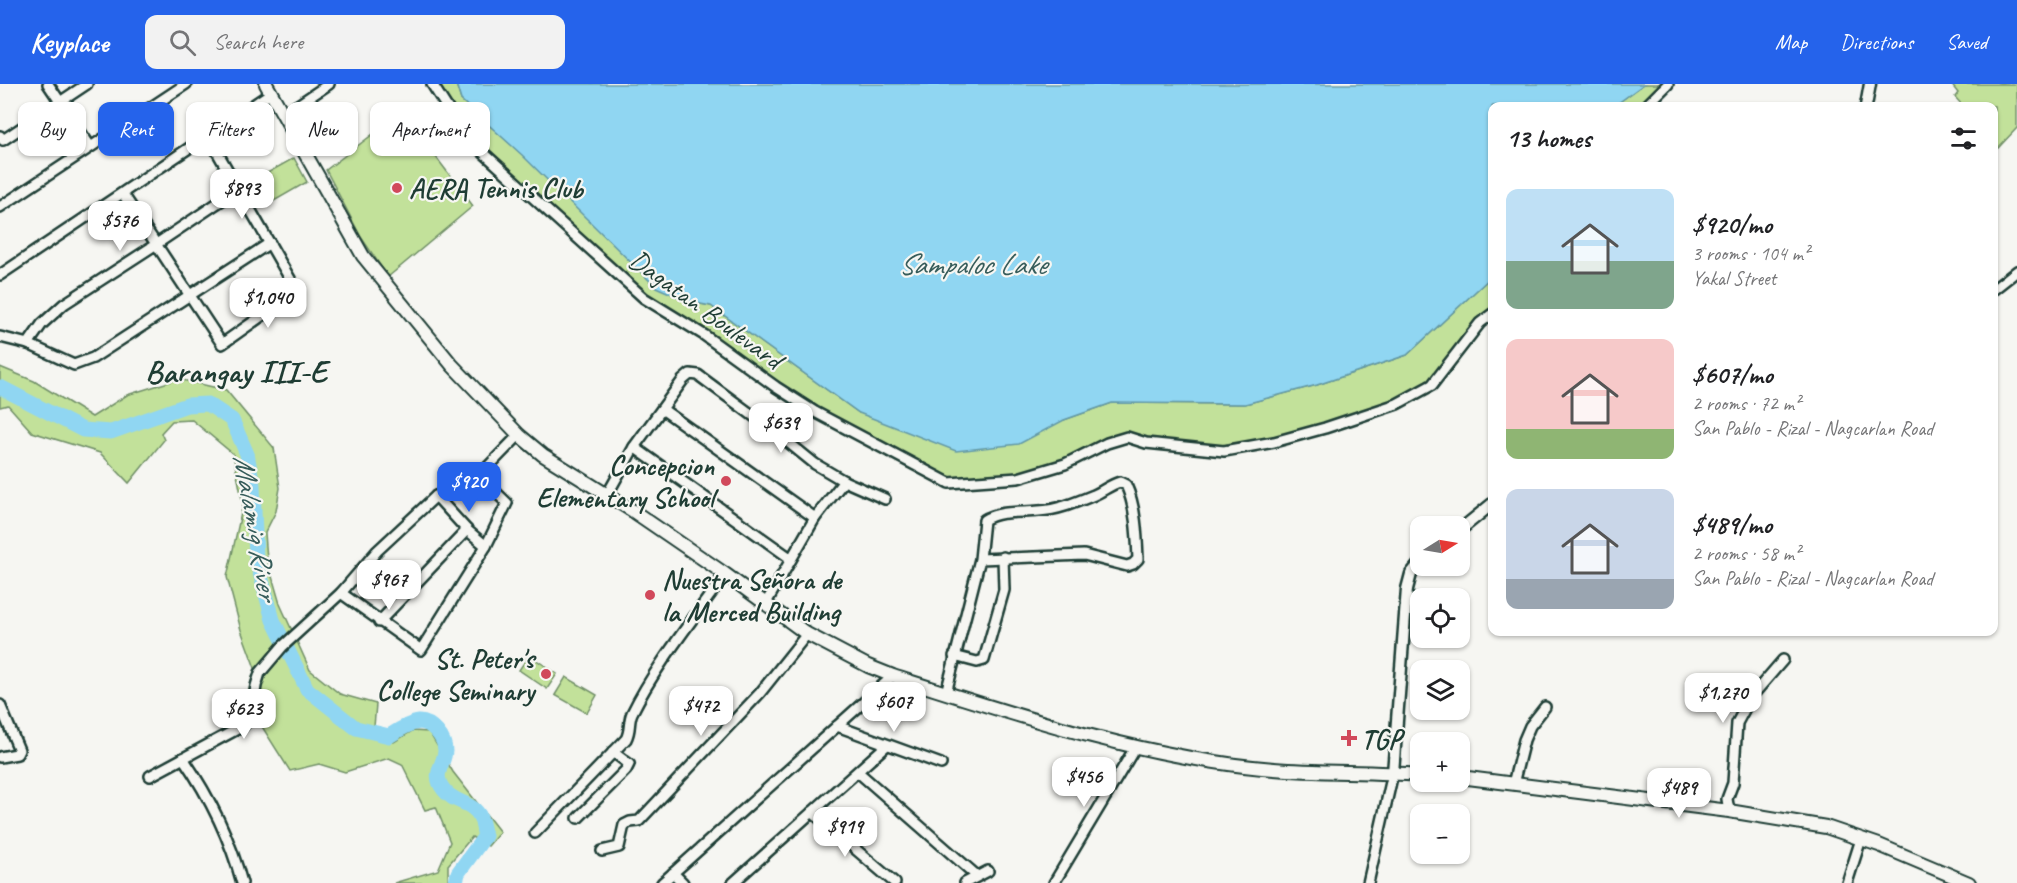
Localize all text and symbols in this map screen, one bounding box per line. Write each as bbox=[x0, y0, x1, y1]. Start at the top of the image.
search box bbox=[145, 15, 565, 69]
text: Keyplace bbox=[30, 25, 109, 60]
icon: search bbox=[166, 26, 199, 59]
text: Search here bbox=[214, 28, 303, 56]
text: Map bbox=[1775, 29, 1807, 55]
text: Directions bbox=[1840, 29, 1913, 55]
text: Saved bbox=[1946, 29, 1987, 55]
chip: Buy bbox=[18, 102, 86, 156]
chip: Rent bbox=[98, 102, 174, 156]
chip: Filters bbox=[186, 102, 274, 156]
chip: New bbox=[286, 102, 358, 156]
chip: Apartment bbox=[370, 102, 490, 156]
text: 13 homes bbox=[1506, 122, 1591, 155]
icon: filters bbox=[1947, 122, 1980, 155]
pin: $893 bbox=[206, 169, 278, 220]
place label: AERA Tennis Club bbox=[409, 171, 584, 206]
text: $893 bbox=[224, 176, 260, 201]
marker: AERA Tennis Club bbox=[390, 181, 404, 195]
pin: $576 bbox=[84, 201, 156, 252]
text: $576 bbox=[102, 208, 138, 233]
text: $920/mo bbox=[1692, 208, 1772, 241]
icon: home bbox=[1554, 213, 1626, 285]
text: 3 rooms · 104 m² bbox=[1692, 241, 1809, 266]
street label: Dagatan Boulevard bbox=[623, 242, 793, 379]
water label: Sampaloc Lake bbox=[898, 245, 1050, 283]
text: Yakal Street bbox=[1692, 266, 1776, 291]
pin: $1,040 bbox=[219, 278, 317, 329]
text: $1,040 bbox=[244, 285, 292, 310]
district label: Barangay III-E bbox=[145, 351, 332, 392]
text: $607/mo bbox=[1692, 358, 1773, 391]
icon: home bbox=[1554, 363, 1626, 435]
text: 2 rooms · 72 m² bbox=[1692, 391, 1800, 416]
pin: $639 bbox=[745, 403, 817, 454]
text: $639 bbox=[763, 410, 799, 435]
text: San Pablo - Rizal - Nagcarlan Road bbox=[1692, 416, 1933, 441]
place label: Concepcion Elementary School bbox=[536, 448, 719, 515]
water label: Malamig River bbox=[225, 452, 288, 606]
pin: $920 bbox=[433, 462, 505, 513]
text: $920 bbox=[451, 469, 487, 494]
marker: Concepcion Elementary School bbox=[719, 474, 733, 488]
text: $489/mo bbox=[1692, 508, 1772, 541]
icon: home bbox=[1554, 513, 1626, 585]
north arrow bbox=[1410, 516, 1470, 576]
map controls bbox=[1410, 516, 1470, 864]
text: 2 rooms · 58 m² bbox=[1692, 541, 1800, 566]
pin: $967 bbox=[353, 560, 425, 611]
place label: Nuestra Señora de la Merced Building bbox=[662, 562, 844, 629]
text: San Pablo - Rizal - Nagcarlan Road bbox=[1692, 566, 1933, 591]
text: $967 bbox=[371, 567, 407, 592]
marker: Nuestra Señora de la Merced Building bbox=[643, 588, 657, 602]
button: locate bbox=[1410, 588, 1470, 648]
place label: St. Peter's College Seminary bbox=[377, 641, 537, 708]
button: layers bbox=[1410, 660, 1470, 720]
marker: St. Peter's College Seminary bbox=[539, 667, 553, 681]
pin: $1,270 bbox=[1674, 673, 1772, 724]
text: $1,270 bbox=[1699, 680, 1747, 705]
pin: $607 bbox=[858, 682, 930, 733]
pin: $472 bbox=[665, 686, 737, 737]
pin: $623 bbox=[208, 689, 280, 740]
text: $607 bbox=[876, 689, 912, 714]
text: $472 bbox=[683, 693, 719, 718]
text: $623 bbox=[226, 696, 262, 721]
place label: TGP bbox=[1361, 721, 1406, 756]
marker: TGP bbox=[1342, 731, 1356, 745]
button: + bbox=[1410, 732, 1470, 792]
pin: $456 bbox=[1048, 757, 1120, 808]
text: $456 bbox=[1066, 764, 1102, 789]
pin: $489 bbox=[1643, 768, 1715, 819]
text: $489 bbox=[1661, 775, 1697, 800]
button: − bbox=[1410, 804, 1470, 864]
pin: $919 bbox=[809, 807, 881, 858]
text: $919 bbox=[827, 814, 863, 839]

